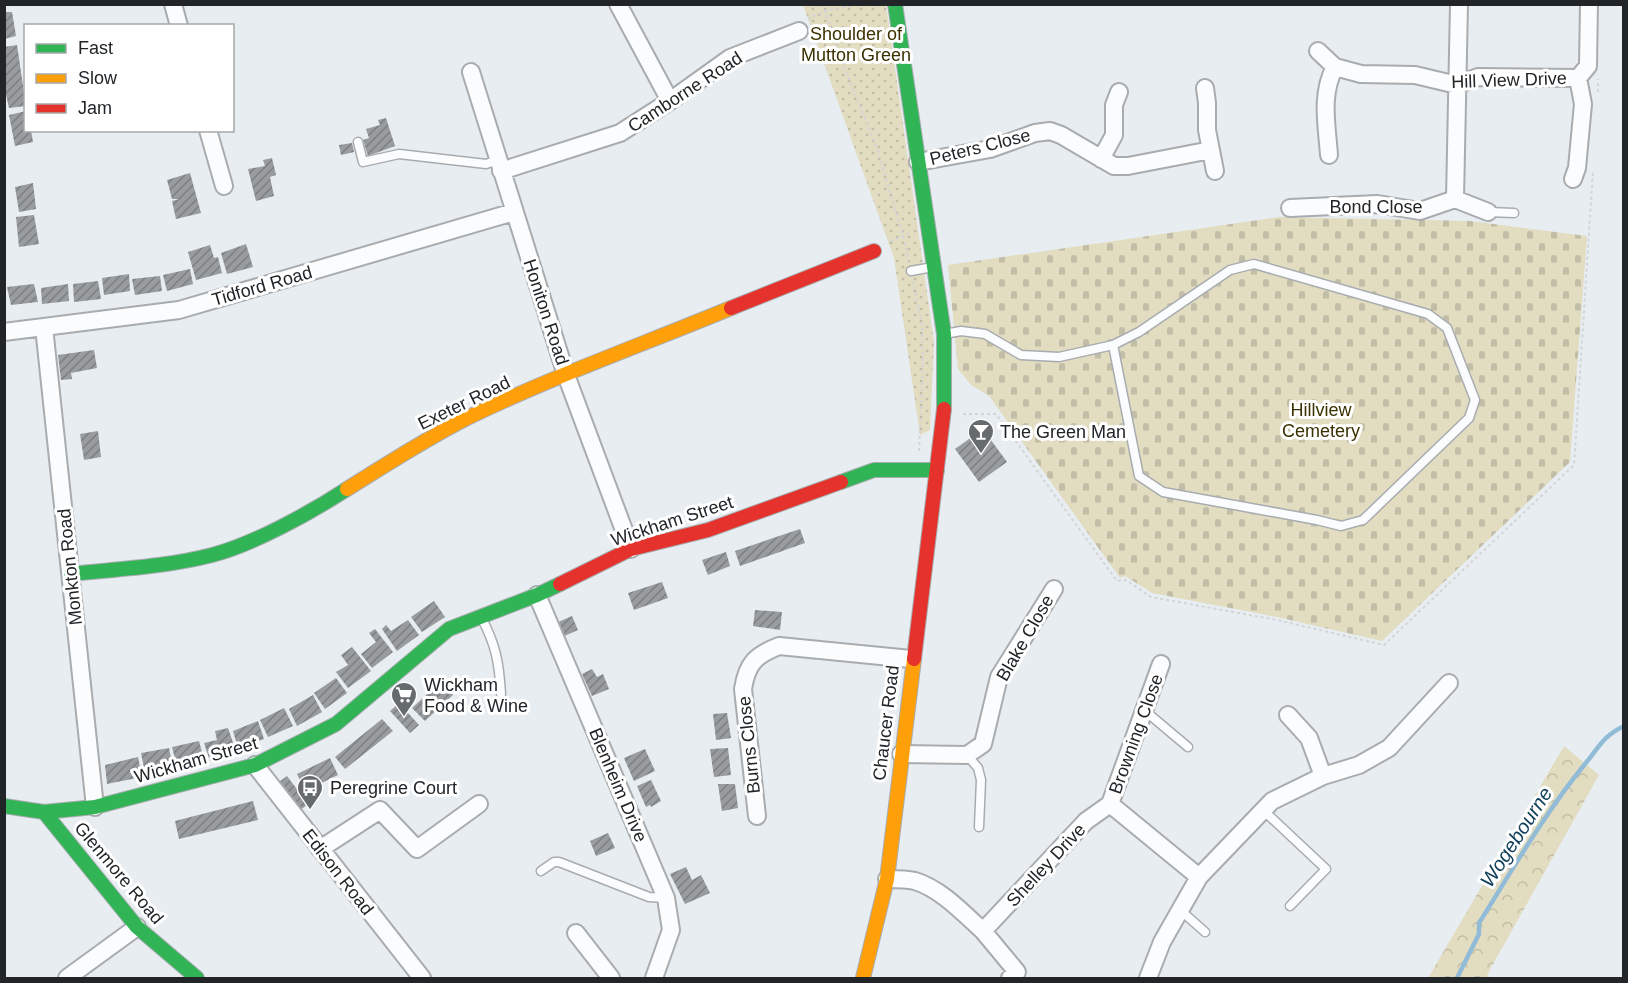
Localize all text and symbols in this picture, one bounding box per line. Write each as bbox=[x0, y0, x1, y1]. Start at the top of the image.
legend bbox=[24, 24, 234, 132]
park label: Shoulder of Mutton Green bbox=[801, 24, 911, 65]
text: Fast bbox=[78, 38, 113, 58]
street label: Camborne Road bbox=[624, 48, 746, 136]
text: Slow bbox=[78, 68, 118, 88]
street label: Hill View Drive bbox=[1451, 68, 1567, 92]
text: Jam bbox=[78, 98, 112, 118]
street label: Peters Close bbox=[928, 125, 1032, 169]
street label: Bond Close bbox=[1329, 197, 1423, 217]
street label: Honiton Road bbox=[519, 257, 573, 367]
street label: Tidford Road bbox=[210, 262, 314, 310]
street label: Exeter Road bbox=[415, 372, 513, 434]
park label: Hillview Cemetery bbox=[1282, 400, 1360, 441]
bar icon: The Green Man bbox=[966, 417, 996, 455]
place label: The Green Man bbox=[1000, 422, 1126, 442]
street label: Wickham Street bbox=[609, 492, 735, 550]
street label: Monkton Road bbox=[54, 508, 86, 626]
street label: Blake Close bbox=[992, 591, 1058, 685]
street label: Chaucer Road bbox=[869, 664, 903, 782]
street label: Browning Close bbox=[1105, 671, 1167, 797]
place label: Wickham Food & Wine bbox=[424, 675, 528, 716]
supermarket icon: Wickham Food & Wine bbox=[389, 680, 419, 718]
street label: Burns Close bbox=[734, 695, 764, 795]
street label: Blenheim Drive bbox=[585, 725, 651, 845]
street label: Wickham Street bbox=[132, 733, 260, 787]
bus stop icon: Peregrine Court bbox=[295, 773, 325, 811]
place label: Peregrine Court bbox=[330, 778, 457, 798]
water label: Wogebourne bbox=[1476, 783, 1556, 891]
street label: Glenmore Road bbox=[70, 818, 168, 928]
street label: Shelley Drive bbox=[1003, 819, 1089, 911]
street label: Edison Road bbox=[298, 825, 378, 919]

